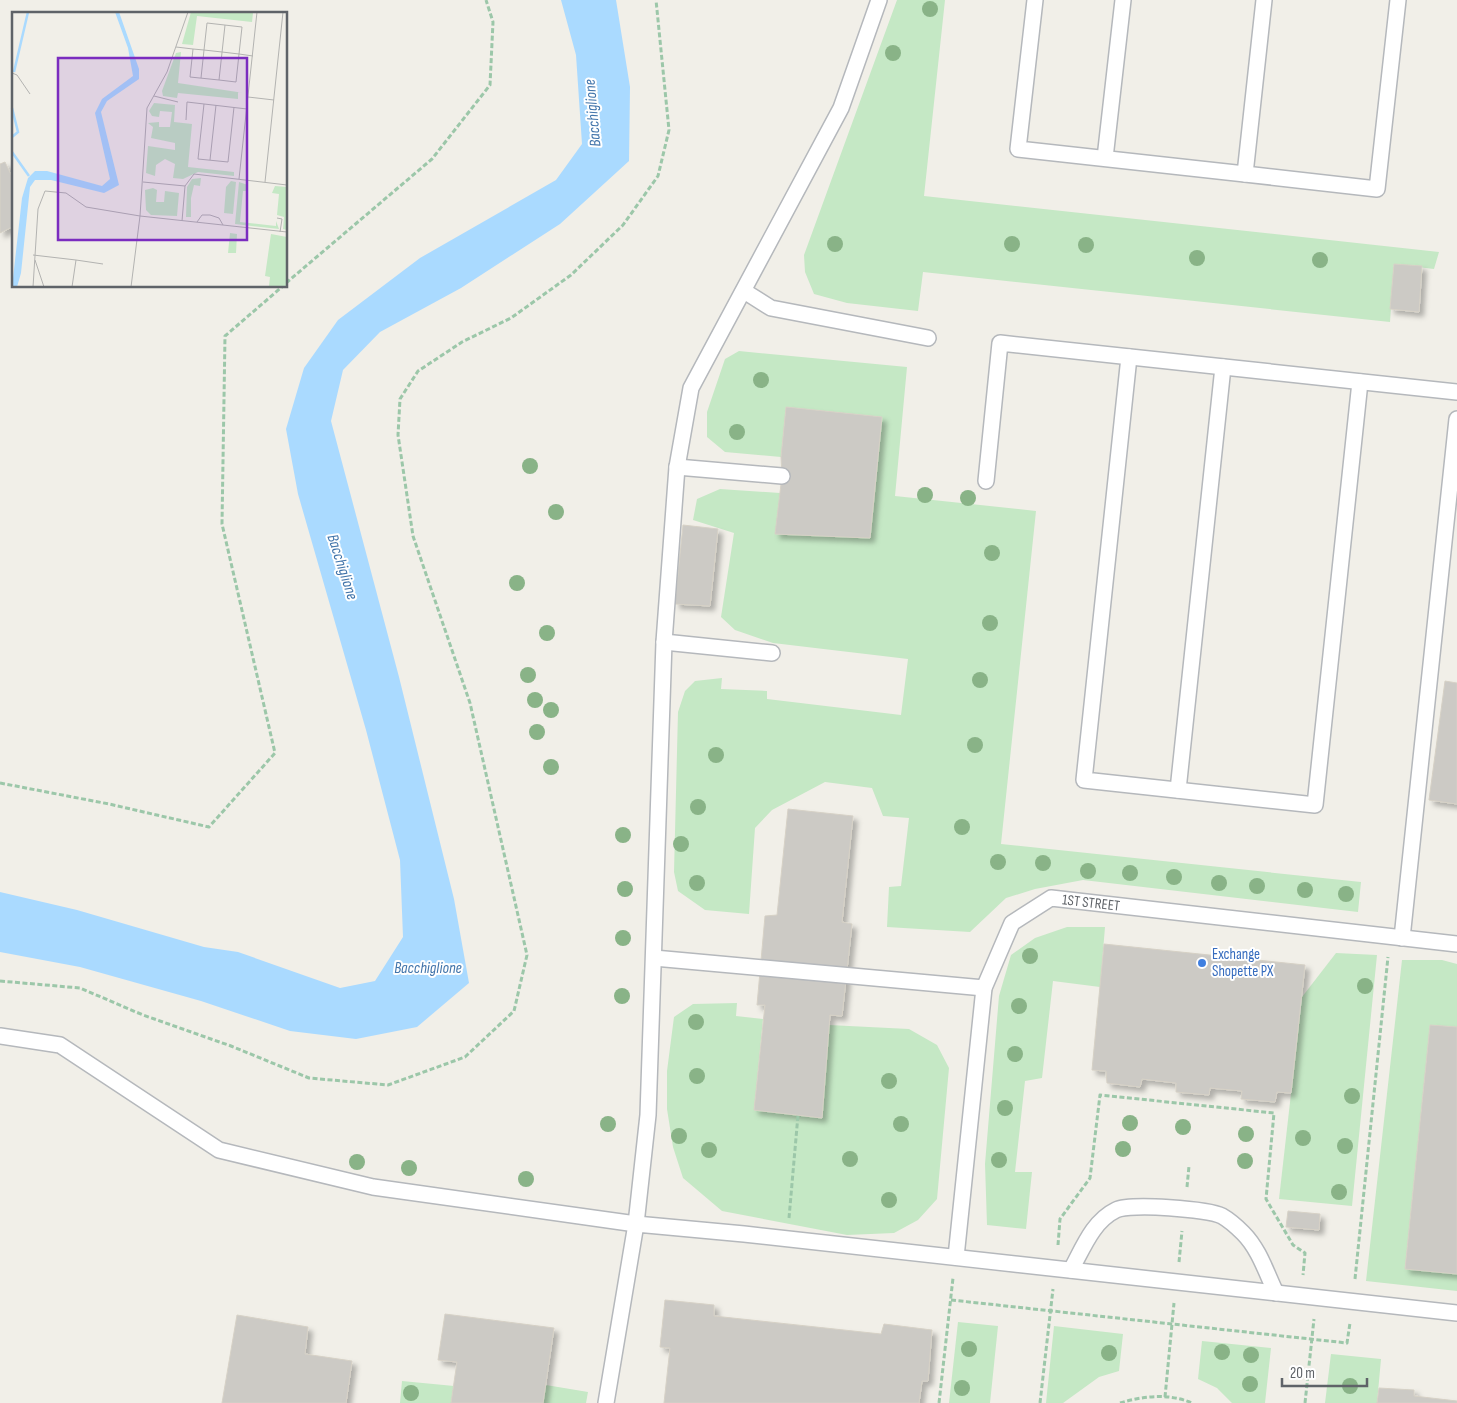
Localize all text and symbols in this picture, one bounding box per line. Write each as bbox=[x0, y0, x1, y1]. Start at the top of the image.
inset map bbox=[12, 12, 288, 288]
water label: Bacchiglione bbox=[581, 78, 605, 148]
water label: Bacchiglione bbox=[323, 532, 361, 602]
street label: 1ST STREET bbox=[1061, 890, 1121, 915]
place label: Exchange Shopette PX bbox=[1212, 945, 1274, 981]
marker: Exchange Shopette PX bbox=[1196, 957, 1208, 969]
water label: Bacchiglione bbox=[394, 959, 462, 978]
scale bar bbox=[1282, 1356, 1367, 1388]
text: 20 m bbox=[1290, 1364, 1315, 1383]

